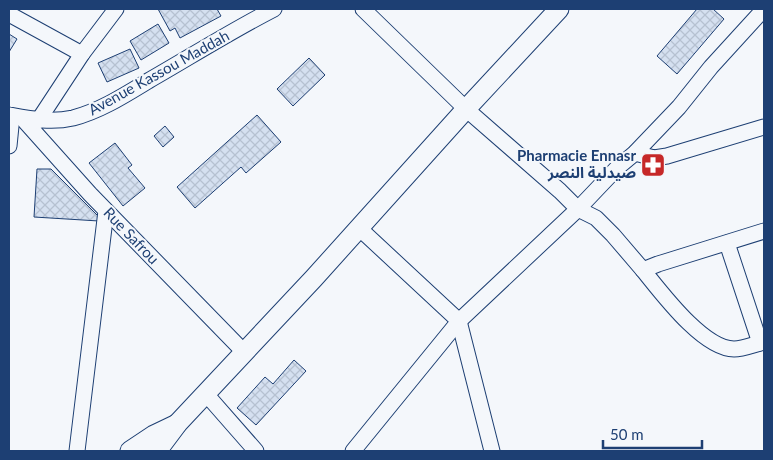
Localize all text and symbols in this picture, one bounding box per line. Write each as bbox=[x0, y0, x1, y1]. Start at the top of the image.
street label: Avenue Kassou Maddah bbox=[85, 26, 232, 118]
place label: Pharmacie Ennasr صيدلية النصر bbox=[517, 146, 636, 182]
pharmacy icon: Pharmacie Ennasr صيدلية النصر bbox=[640, 152, 666, 178]
street label: Rue Safrou bbox=[100, 203, 163, 267]
scale bar bbox=[603, 418, 702, 450]
text: 50 m bbox=[610, 425, 644, 443]

